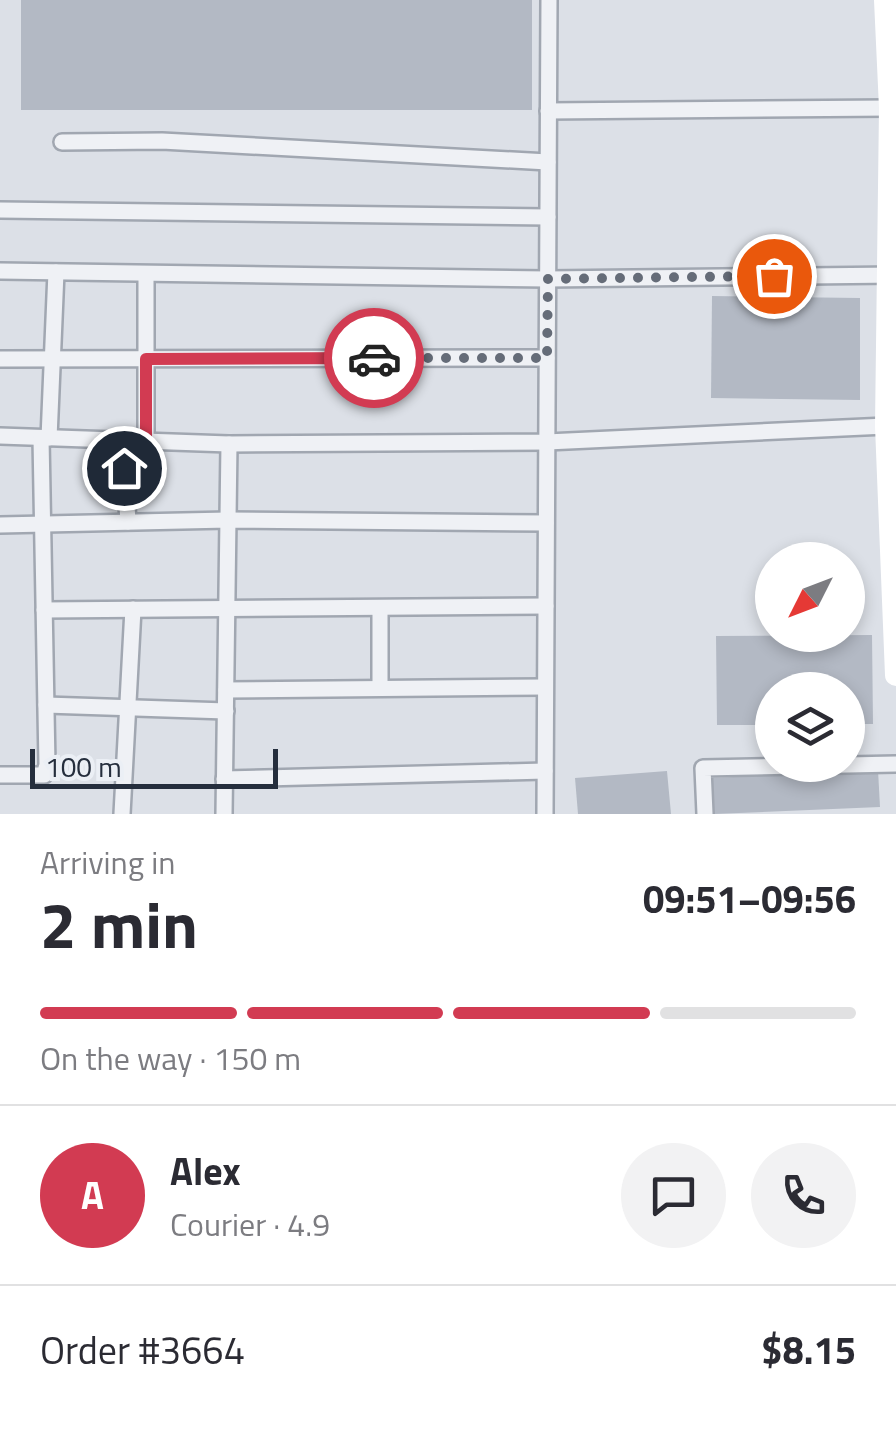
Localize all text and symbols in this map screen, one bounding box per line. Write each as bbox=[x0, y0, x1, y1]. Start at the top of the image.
pin bbox=[732, 234, 817, 319]
icon: bag bbox=[747, 249, 802, 304]
courier bbox=[324, 308, 424, 408]
icon: car bbox=[347, 331, 402, 386]
pin bbox=[82, 426, 167, 511]
icon: home bbox=[97, 441, 152, 496]
north arrow bbox=[755, 542, 865, 652]
map controls bbox=[755, 542, 865, 782]
button: layers bbox=[755, 672, 865, 782]
scale bar bbox=[30, 744, 278, 788]
text: 100 m bbox=[45, 745, 122, 788]
text: Arriving in bbox=[40, 838, 176, 886]
text: 09:51–09:56 bbox=[643, 870, 856, 928]
text: 2 min bbox=[40, 874, 198, 973]
text: On the way · 150 m bbox=[40, 1034, 301, 1082]
text: Alex bbox=[170, 1142, 241, 1200]
button: chat bbox=[621, 1143, 726, 1248]
button: phone bbox=[751, 1143, 856, 1248]
text: A bbox=[81, 1166, 104, 1224]
text: Courier · 4.9 bbox=[170, 1200, 330, 1248]
text: Order #3664 bbox=[40, 1321, 245, 1379]
text: $8.15 bbox=[761, 1321, 856, 1379]

